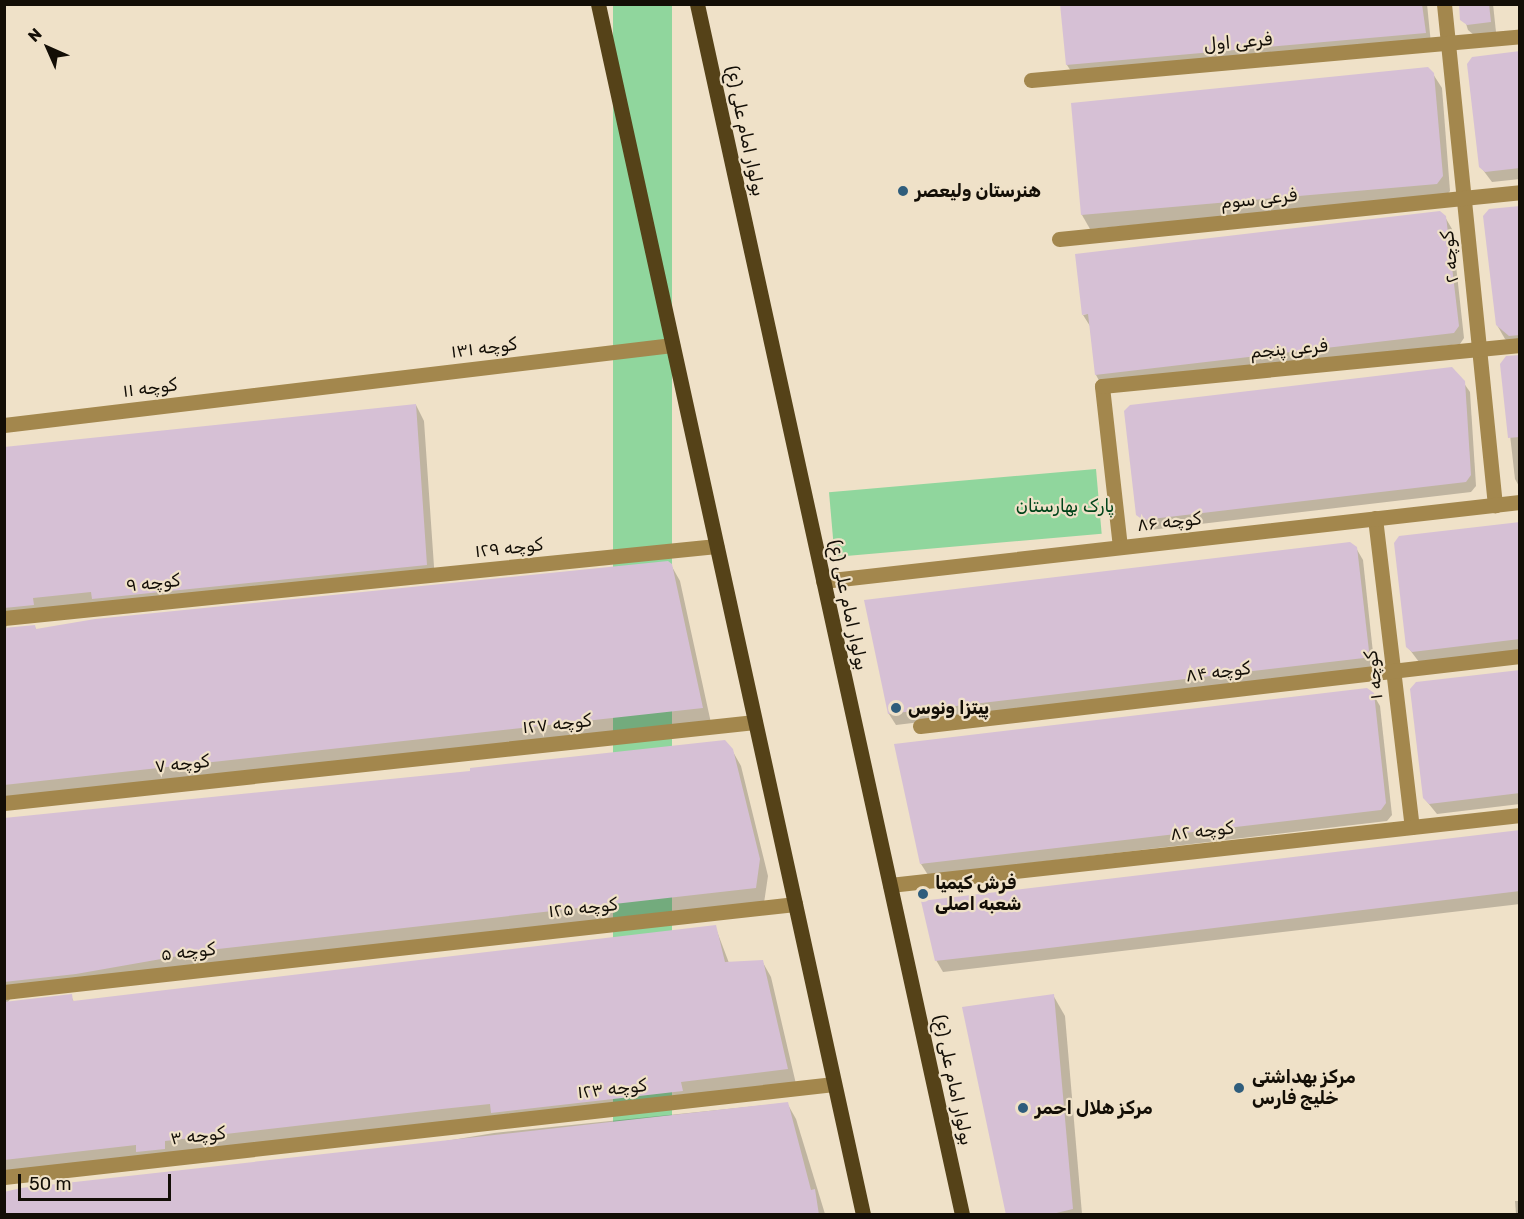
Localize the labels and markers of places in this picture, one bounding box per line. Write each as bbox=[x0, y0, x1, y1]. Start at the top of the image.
place label: هنرستان ولیعصر bbox=[915, 180, 1041, 202]
marker: هنرستان ولیعصر bbox=[896, 184, 910, 198]
place label: پیتزا ونوس bbox=[908, 697, 989, 719]
marker: پیتزا ونوس bbox=[889, 701, 903, 715]
place label: فرش کیمیا شعبه اصلی bbox=[935, 873, 1021, 916]
marker: فرش کیمیا شعبه اصلی bbox=[916, 887, 930, 901]
place label: مرکز بهداشتی خلیج فارس bbox=[1252, 1067, 1356, 1110]
marker: مرکز بهداشتی خلیج فارس bbox=[1230, 1079, 1248, 1097]
place label: مرکز هلال احمر bbox=[1035, 1097, 1153, 1119]
marker: مرکز هلال احمر bbox=[1016, 1101, 1030, 1115]

